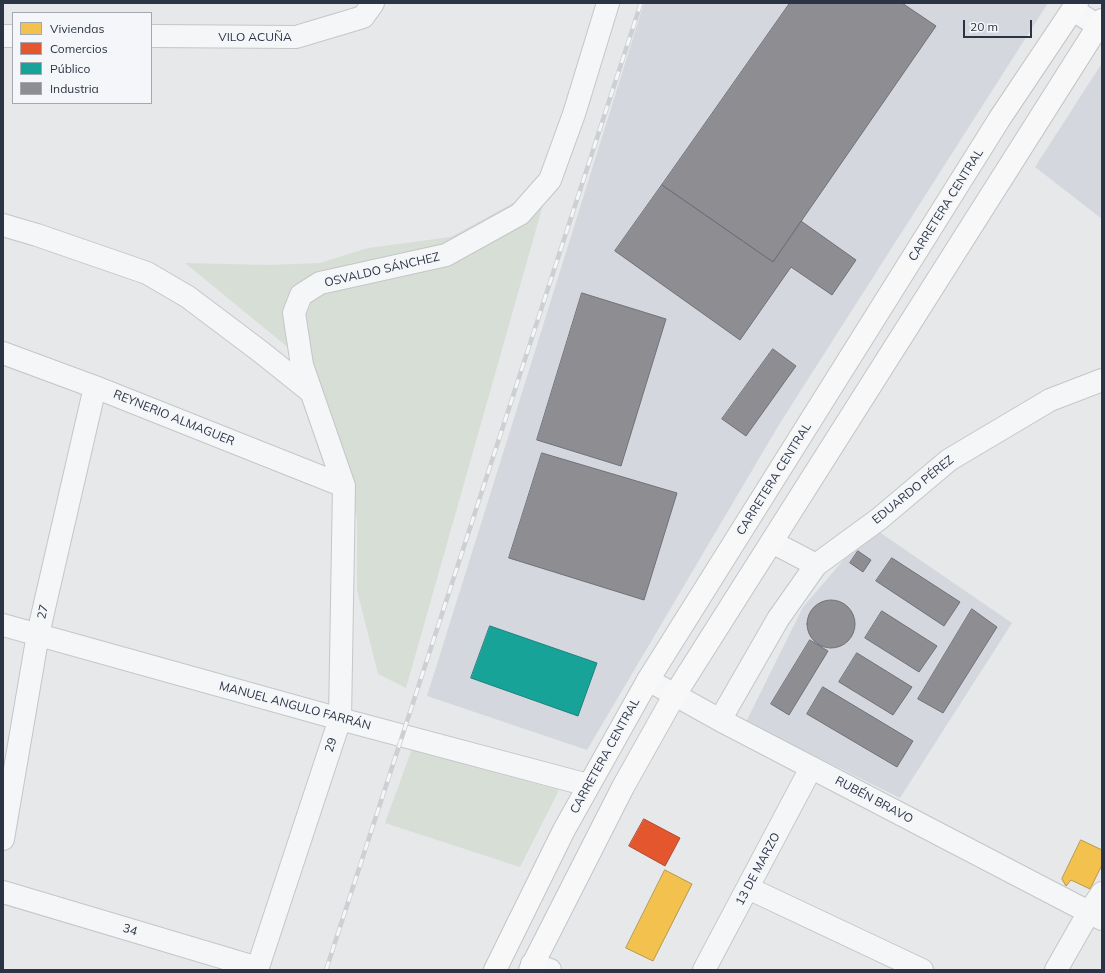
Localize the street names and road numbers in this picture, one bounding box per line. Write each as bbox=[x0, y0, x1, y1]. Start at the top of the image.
street label: VILO ACUÑA bbox=[218, 30, 292, 44]
street label: CARRETERA CENTRAL bbox=[906, 146, 986, 264]
street label: OSVALDO SÁNCHEZ bbox=[323, 250, 441, 290]
street label: REYNERIO ALMAGUER bbox=[111, 387, 237, 449]
street label: CARRETERA CENTRAL bbox=[734, 420, 814, 538]
street label: EDUARDO PÉREZ bbox=[869, 453, 957, 527]
street label: 27 bbox=[34, 603, 52, 621]
street label: MANUEL ANGULO FARRÁN bbox=[218, 679, 372, 733]
street label: CARRETERA CENTRAL bbox=[567, 696, 643, 816]
street label: 29 bbox=[322, 736, 340, 754]
street label: RUBÉN BRAVO bbox=[833, 773, 915, 827]
street label: 13 DE MARZO bbox=[733, 830, 783, 908]
street label: 34 bbox=[121, 921, 139, 939]

